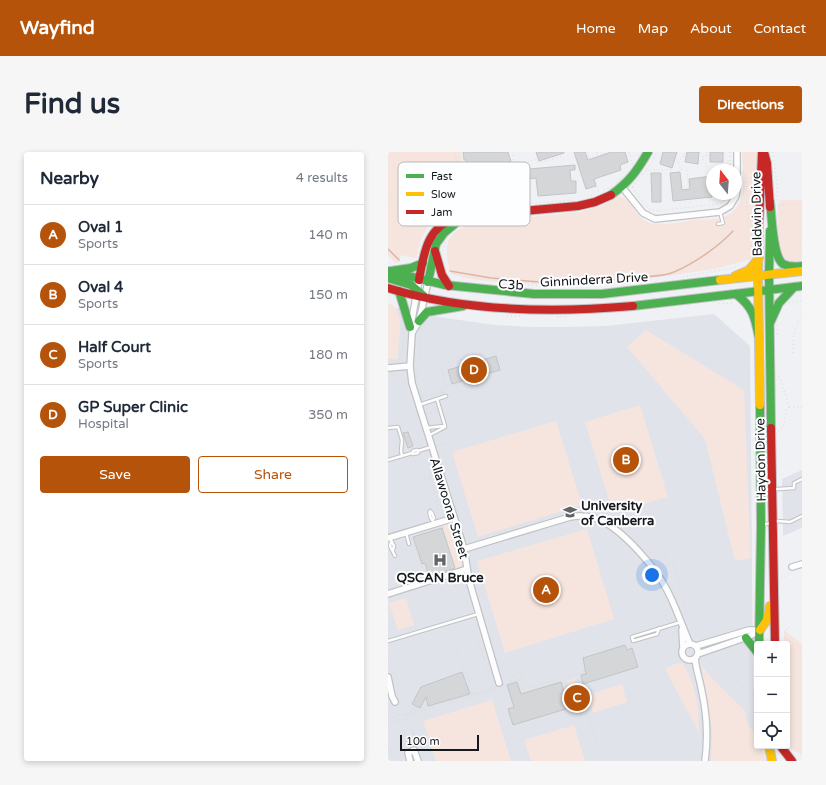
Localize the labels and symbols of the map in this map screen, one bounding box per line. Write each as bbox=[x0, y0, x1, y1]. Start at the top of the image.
legend bbox=[398, 162, 530, 226]
north arrow bbox=[706, 164, 742, 200]
text: Fast bbox=[431, 170, 452, 183]
street label: Baldwin Drive bbox=[748, 172, 766, 256]
text: Slow bbox=[431, 188, 456, 201]
text: Jam bbox=[431, 206, 452, 219]
street label: Ginninderra Drive bbox=[540, 269, 649, 291]
street label: C3b bbox=[498, 276, 524, 294]
pin: D bbox=[461, 355, 487, 385]
street label: Haydon Drive bbox=[752, 418, 770, 502]
pin: B bbox=[613, 445, 639, 475]
street label: Allawoona Street bbox=[426, 456, 472, 561]
place label: University of Canberra bbox=[581, 498, 654, 529]
school or university icon: University of Canberra bbox=[562, 504, 578, 520]
hospital icon: QSCAN Bruce bbox=[432, 552, 448, 568]
your location bbox=[642, 565, 662, 585]
place label: QSCAN Bruce bbox=[396, 570, 484, 586]
pin: A bbox=[533, 575, 559, 605]
pin: C bbox=[564, 683, 590, 713]
scale bar bbox=[400, 733, 479, 752]

